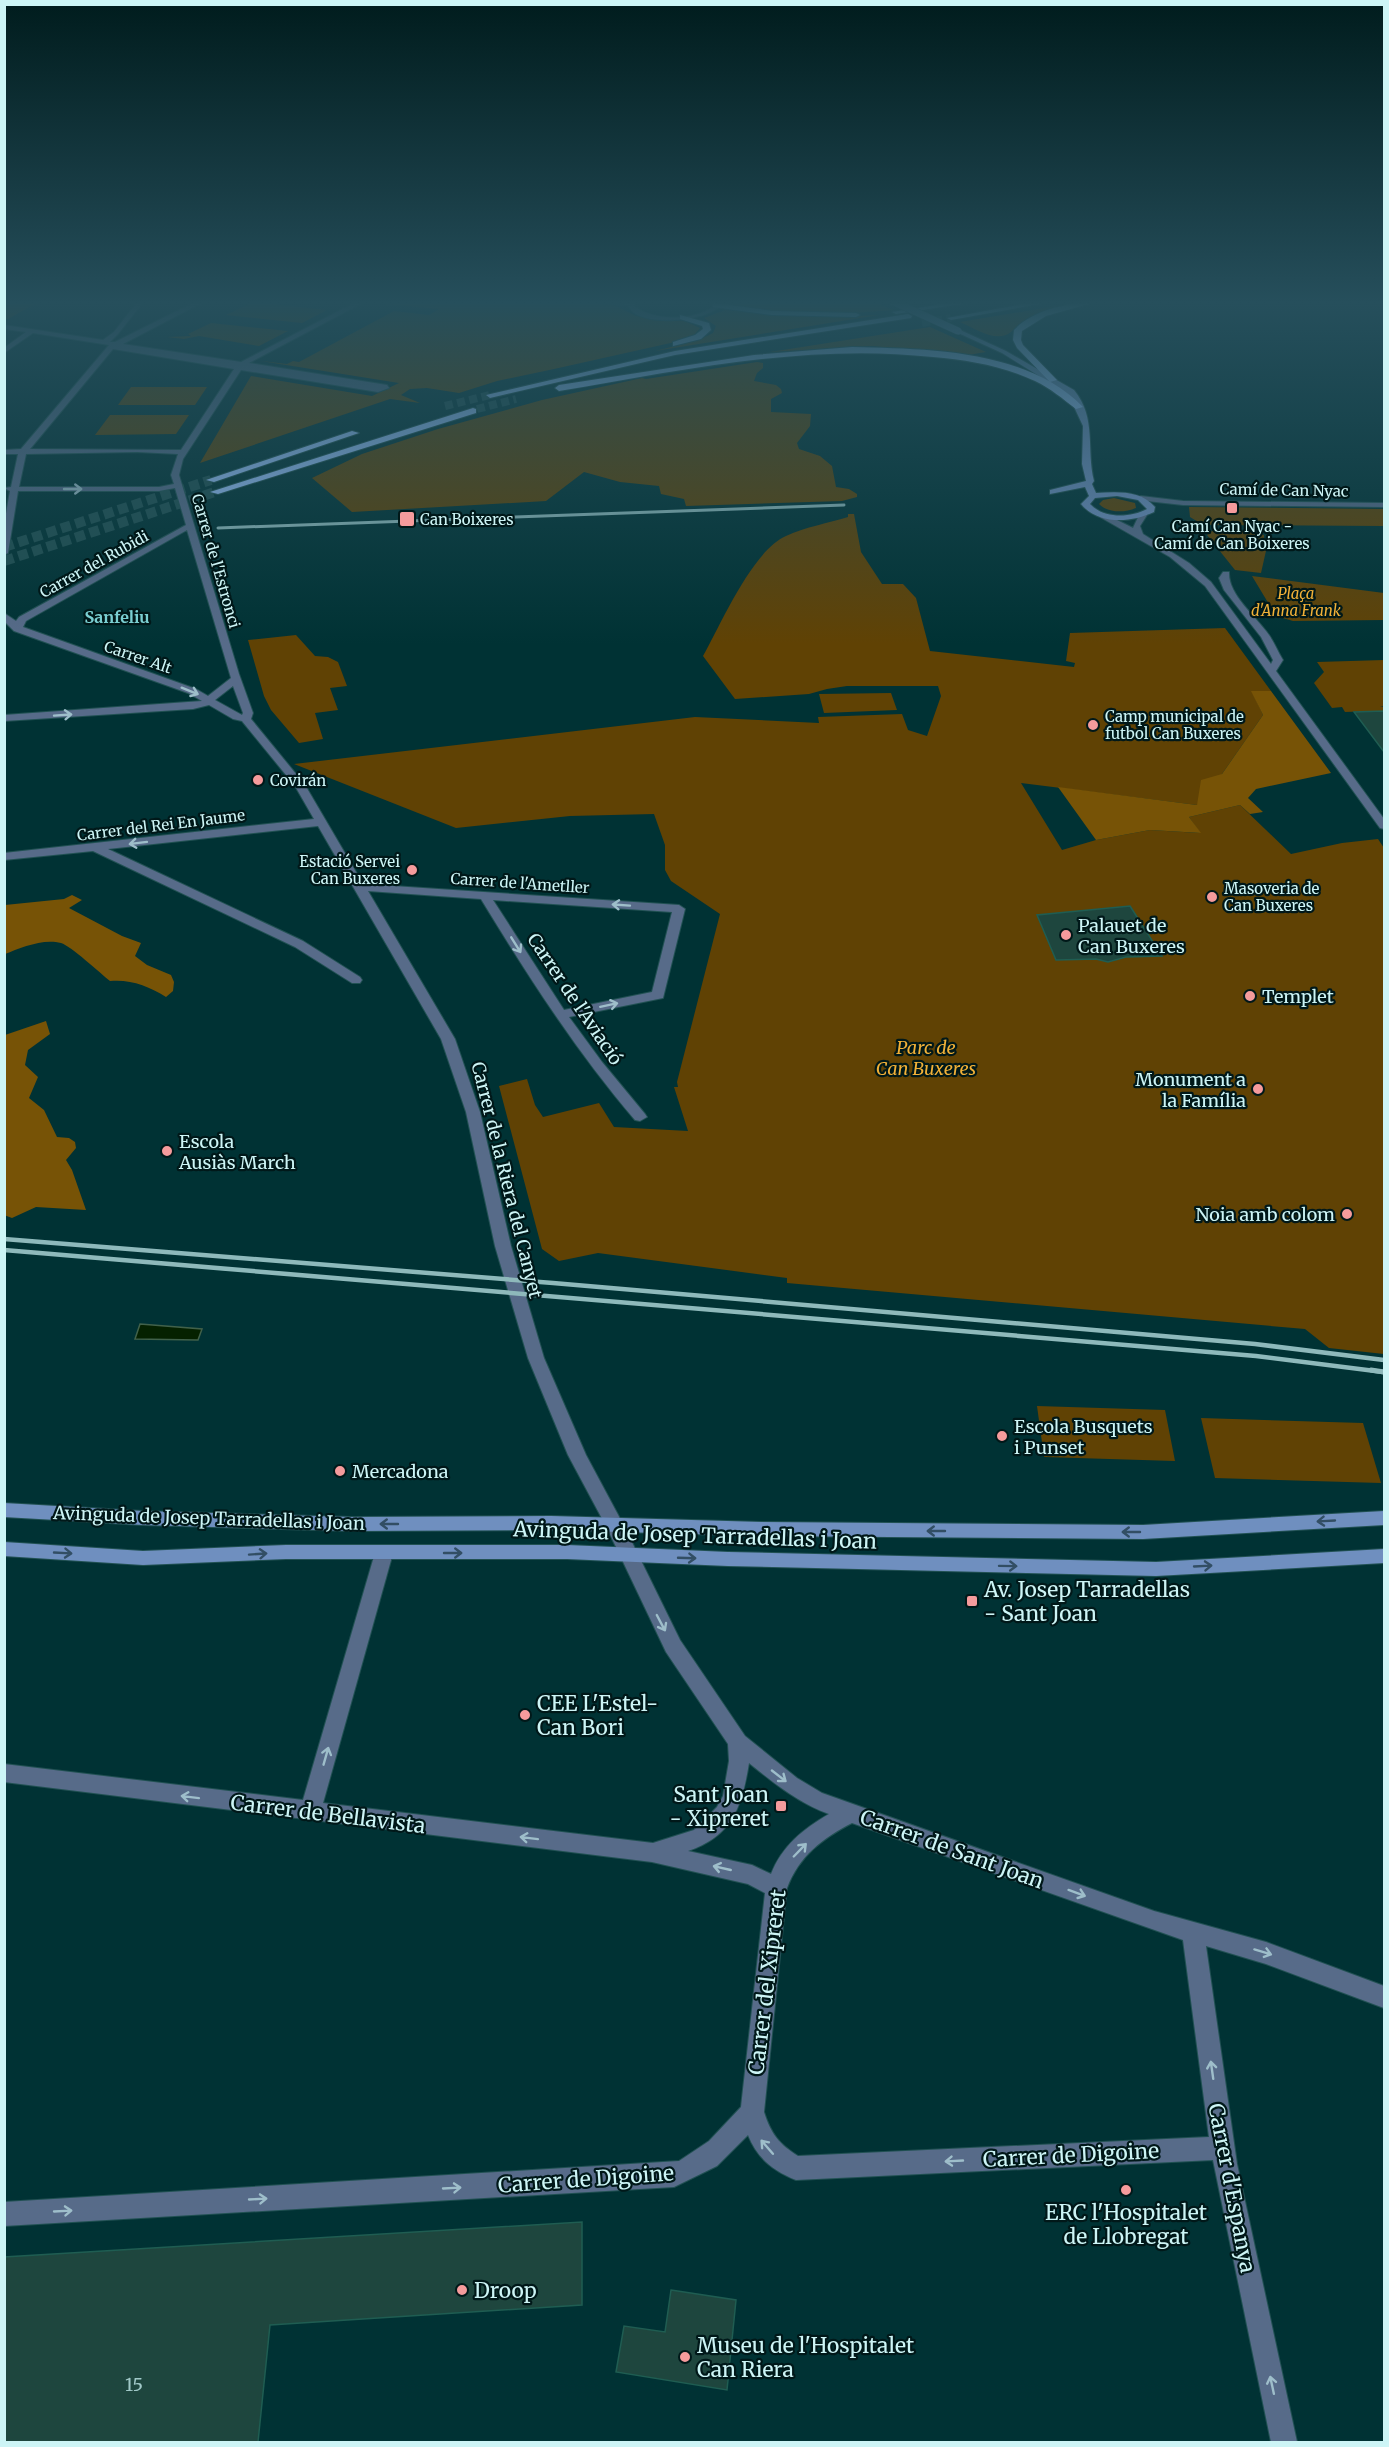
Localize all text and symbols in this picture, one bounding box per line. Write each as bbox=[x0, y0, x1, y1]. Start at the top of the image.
street label: Camí de Can Nyac bbox=[1219, 479, 1349, 501]
one-way arrow bbox=[62, 483, 82, 495]
street label: Carrer de l'Estronci bbox=[188, 492, 244, 630]
marker: Camí Can Nyac - Camí de Can Boixeres bbox=[1225, 501, 1239, 515]
marker: Can Boixeres bbox=[398, 510, 416, 528]
place label: Can Boixeres bbox=[420, 510, 514, 529]
place label: Camí Can Nyac - Camí de Can Boixeres bbox=[1154, 517, 1310, 553]
street label: Carrer del Rubidi bbox=[36, 526, 152, 602]
park label: Plaça d'Anna Frank bbox=[1251, 584, 1342, 620]
district label: Sanfeliu bbox=[84, 607, 150, 627]
street label: Carrer Alt bbox=[102, 637, 174, 677]
one-way arrow bbox=[181, 686, 199, 697]
place label: Camp municipal de futbol Can Buxeres bbox=[1105, 707, 1244, 743]
one-way arrow bbox=[52, 709, 72, 720]
marker: Camp municipal de futbol Can Buxeres bbox=[1086, 718, 1100, 732]
place label: Covirán bbox=[270, 771, 326, 790]
marker: Covirán bbox=[251, 773, 265, 787]
street label: Carrer del Rei En Jaume bbox=[76, 805, 246, 845]
one-way arrow bbox=[129, 838, 149, 849]
place label: Estació Servei Can Buxeres bbox=[299, 852, 400, 888]
marker: Estació Servei Can Buxeres bbox=[405, 863, 419, 877]
street label: Carrer de l'Ametller bbox=[450, 869, 590, 897]
place label: Masoveria de Can Buxeres bbox=[1224, 879, 1320, 915]
marker: Masoveria de Can Buxeres bbox=[1205, 890, 1219, 904]
one-way arrow bbox=[611, 899, 631, 910]
place label: Palauet de Can Buxeres bbox=[1078, 914, 1185, 958]
marker: Palauet de Can Buxeres bbox=[1059, 928, 1073, 942]
street label: Carrer de l'Aviació bbox=[522, 929, 628, 1069]
one-way arrow bbox=[511, 936, 523, 953]
place label: Templet bbox=[1262, 985, 1334, 1008]
marker: Templet bbox=[1243, 989, 1257, 1003]
one-way arrow bbox=[599, 999, 619, 1010]
park label: Parc de Can Buxeres bbox=[876, 1036, 976, 1080]
street label: Carrer de la Riera del Canyet bbox=[466, 1059, 548, 1301]
place label: Monument a la Família bbox=[1135, 1068, 1246, 1112]
marker: Monument a la Família bbox=[1251, 1082, 1265, 1096]
place label: Escola Ausiàs March bbox=[178, 1130, 296, 1174]
marker: Escola Ausiàs March bbox=[160, 1144, 174, 1158]
place label: Noia amb colom bbox=[1196, 1203, 1335, 1226]
marker: Noia amb colom bbox=[1340, 1207, 1354, 1221]
place label: Escola Busquets i Punset bbox=[1014, 1415, 1153, 1459]
marker: Escola Busquets i Punset bbox=[995, 1429, 1009, 1443]
place label: Mercadona bbox=[352, 1460, 449, 1483]
marker: Mercadona bbox=[333, 1464, 347, 1478]
street label: Avinguda de Josep Tarradellas i Joan bbox=[52, 1501, 365, 1535]
street label: Avinguda de Josep Tarradellas i Joan bbox=[512, 1515, 877, 1555]
one-way arrow bbox=[1317, 1516, 1337, 1527]
one-way arrow bbox=[379, 1518, 399, 1530]
one-way arrow bbox=[927, 1525, 947, 1536]
one-way arrow bbox=[1122, 1526, 1142, 1538]
one-way arrow bbox=[52, 1547, 72, 1558]
one-way arrow bbox=[442, 1547, 462, 1559]
one-way arrow bbox=[247, 1548, 267, 1559]
one-way arrow bbox=[677, 1552, 697, 1564]
one-way arrow bbox=[998, 1560, 1018, 1571]
one-way arrow bbox=[1193, 1560, 1213, 1571]
place label: Av. Josep Tarradellas - Sant Joan bbox=[983, 1576, 1190, 1627]
marker: Av. Josep Tarradellas - Sant Joan bbox=[965, 1594, 979, 1608]
one-way arrow bbox=[656, 1614, 667, 1632]
place label: CEE L'Estel- Can Bori bbox=[537, 1690, 658, 1741]
marker: CEE L'Estel- Can Bori bbox=[518, 1708, 532, 1722]
one-way arrow bbox=[321, 1747, 332, 1766]
one-way arrow bbox=[771, 1769, 787, 1782]
place label: Sant Joan - Xipreret bbox=[670, 1781, 769, 1832]
street label: Carrer de Bellavista bbox=[229, 1789, 427, 1839]
one-way arrow bbox=[180, 1791, 200, 1802]
marker: Sant Joan - Xipreret bbox=[774, 1799, 788, 1813]
street label: Carrer de Sant Joan bbox=[856, 1803, 1048, 1895]
one-way arrow bbox=[520, 1832, 540, 1843]
one-way arrow bbox=[792, 1842, 807, 1857]
one-way arrow bbox=[712, 1862, 732, 1873]
street label: Carrer del Xipreret bbox=[742, 1888, 792, 2076]
one-way arrow bbox=[1067, 1889, 1086, 1900]
one-way arrow bbox=[1253, 1947, 1272, 1958]
one-way arrow bbox=[1206, 2061, 1217, 2080]
street label: Carrer d'Espanya bbox=[1202, 2101, 1262, 2275]
street label: Carrer de Digoine bbox=[982, 2137, 1160, 2173]
one-way arrow bbox=[760, 2139, 773, 2155]
one-way arrow bbox=[945, 2155, 965, 2166]
street label: Carrer de Digoine bbox=[497, 2159, 675, 2199]
one-way arrow bbox=[442, 2182, 462, 2193]
marker: ERC l'Hospitalet de Llobregat bbox=[1119, 2183, 1133, 2197]
one-way arrow bbox=[247, 2194, 267, 2205]
place label: ERC l'Hospitalet de Llobregat bbox=[1045, 2199, 1207, 2250]
one-way arrow bbox=[52, 2205, 72, 2216]
place label: Droop bbox=[474, 2277, 537, 2304]
marker: Droop bbox=[455, 2283, 469, 2297]
place label: Museu de l'Hospitalet Can Riera bbox=[697, 2332, 914, 2383]
marker: Museu de l'Hospitalet Can Riera bbox=[678, 2350, 692, 2364]
house number: 15 bbox=[125, 2373, 143, 2396]
one-way arrow bbox=[1265, 2376, 1277, 2395]

